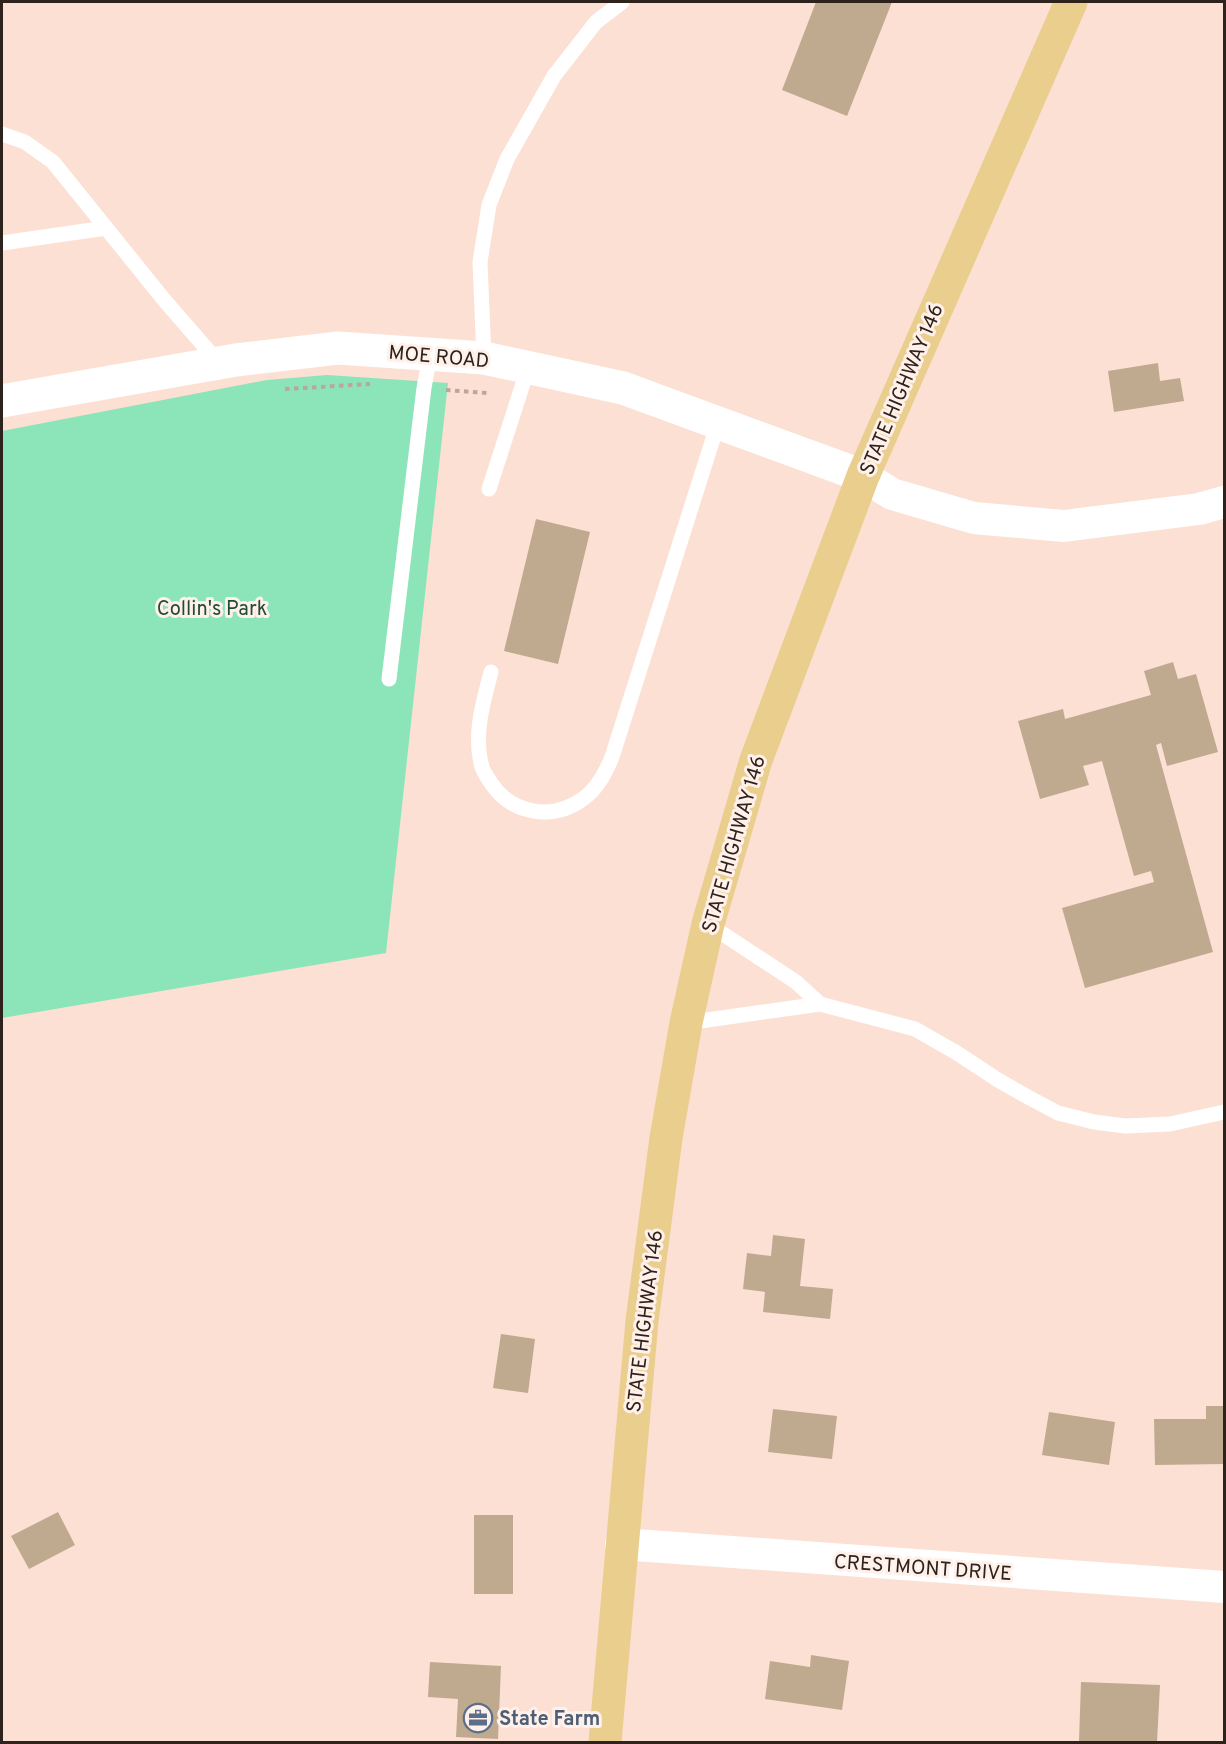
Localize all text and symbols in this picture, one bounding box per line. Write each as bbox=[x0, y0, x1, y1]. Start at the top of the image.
street label: STATE HIGHWAY 146 bbox=[855, 300, 951, 479]
street label: MOE ROAD bbox=[387, 341, 490, 375]
park label: Collin's Park bbox=[157, 597, 267, 623]
street label: STATE HIGHWAY 146 bbox=[697, 753, 773, 936]
street label: STATE HIGHWAY 146 bbox=[622, 1229, 670, 1414]
street label: CRESTMONT DRIVE bbox=[833, 1550, 1013, 1588]
office icon: State Farm bbox=[462, 1702, 494, 1734]
place label: State Farm bbox=[499, 1707, 600, 1733]

